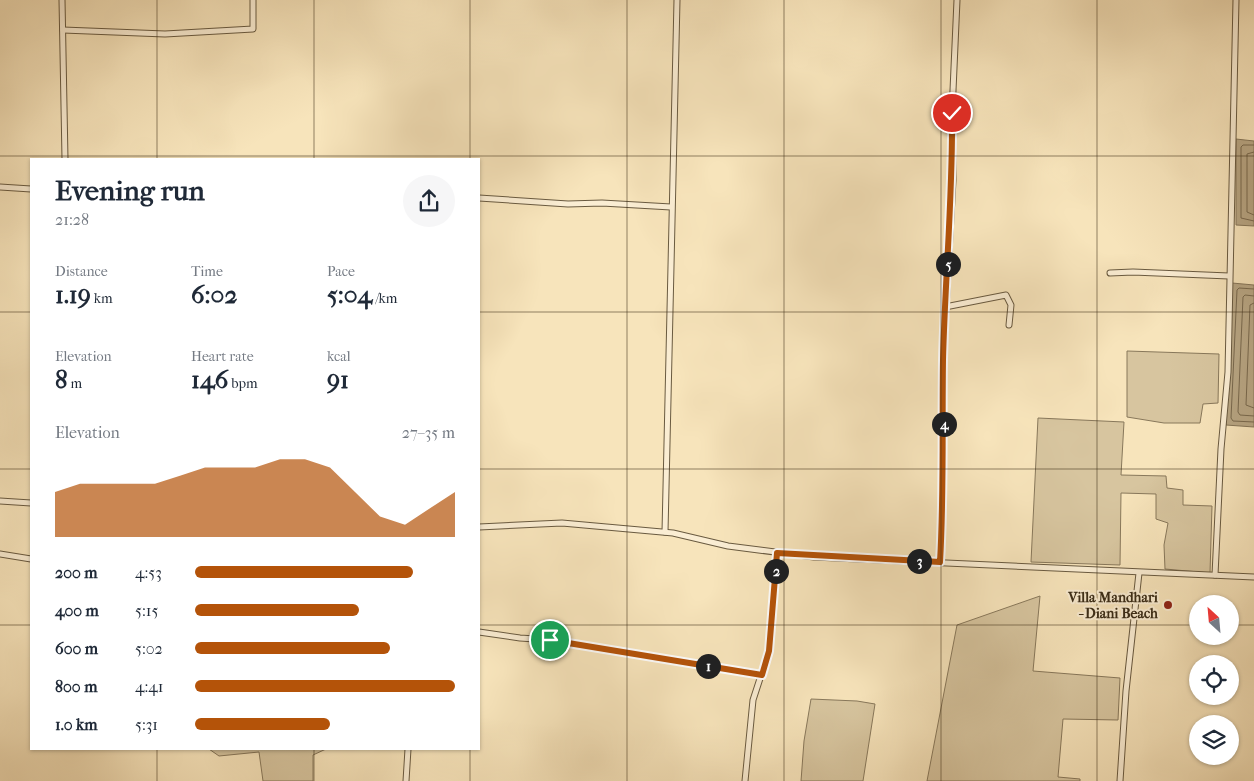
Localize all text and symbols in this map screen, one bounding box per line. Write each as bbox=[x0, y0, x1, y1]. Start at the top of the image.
pin bbox=[931, 92, 973, 134]
icon: check bbox=[938, 99, 966, 127]
text: Evening run bbox=[55, 174, 205, 207]
button: share bbox=[403, 175, 455, 227]
text: 21:28 bbox=[55, 210, 89, 229]
pin: 5 bbox=[936, 252, 960, 276]
text: 5 bbox=[945, 256, 952, 273]
text: Distance bbox=[55, 263, 108, 280]
text: Time bbox=[191, 263, 223, 280]
text: Pace bbox=[327, 263, 355, 280]
text: 1.19 bbox=[55, 280, 91, 309]
text: 6:02 bbox=[191, 280, 237, 309]
text: 5:04 bbox=[327, 280, 372, 309]
text: km bbox=[91, 290, 113, 307]
text: /km bbox=[372, 290, 397, 307]
text: Elevation bbox=[55, 348, 112, 365]
text: Heart rate bbox=[191, 348, 254, 365]
text: kcal bbox=[327, 348, 351, 365]
text: 8 bbox=[55, 365, 68, 394]
text: 146 bbox=[191, 365, 228, 394]
text: 91 bbox=[327, 365, 349, 394]
text: m bbox=[68, 375, 82, 392]
text: bpm bbox=[228, 375, 258, 392]
pin: 4 bbox=[932, 412, 956, 436]
text: 4 bbox=[940, 416, 949, 433]
text: Elevation bbox=[55, 423, 120, 442]
text: 27–35 m bbox=[402, 423, 455, 442]
pin: 3 bbox=[906, 548, 932, 574]
text: 3 bbox=[917, 553, 922, 570]
pin: 2 bbox=[764, 558, 788, 584]
text: 200 m bbox=[55, 563, 98, 582]
text: 4:53 bbox=[135, 563, 162, 582]
text: 2 bbox=[773, 563, 780, 580]
place label: Villa Mandhari - Diani Beach bbox=[1067, 589, 1159, 622]
north arrow bbox=[1189, 595, 1239, 645]
map controls bbox=[1189, 595, 1239, 765]
marker: Villa Mandhari - Diani Beach bbox=[1162, 599, 1174, 611]
text: 400 m bbox=[55, 601, 99, 620]
text: 5:15 bbox=[135, 601, 158, 620]
pin bbox=[529, 619, 571, 661]
icon: arrive bbox=[536, 626, 564, 654]
text: 600 m bbox=[55, 639, 98, 658]
text: 5:02 bbox=[135, 639, 163, 658]
pin: 1 bbox=[696, 654, 720, 678]
button: locate bbox=[1189, 655, 1239, 705]
text: 1 bbox=[706, 658, 711, 675]
text: 800 m bbox=[55, 677, 97, 696]
text: 4:41 bbox=[135, 677, 163, 696]
text: 1.0 km bbox=[55, 715, 98, 734]
text: 5:31 bbox=[135, 715, 158, 734]
button: layers bbox=[1189, 715, 1239, 765]

